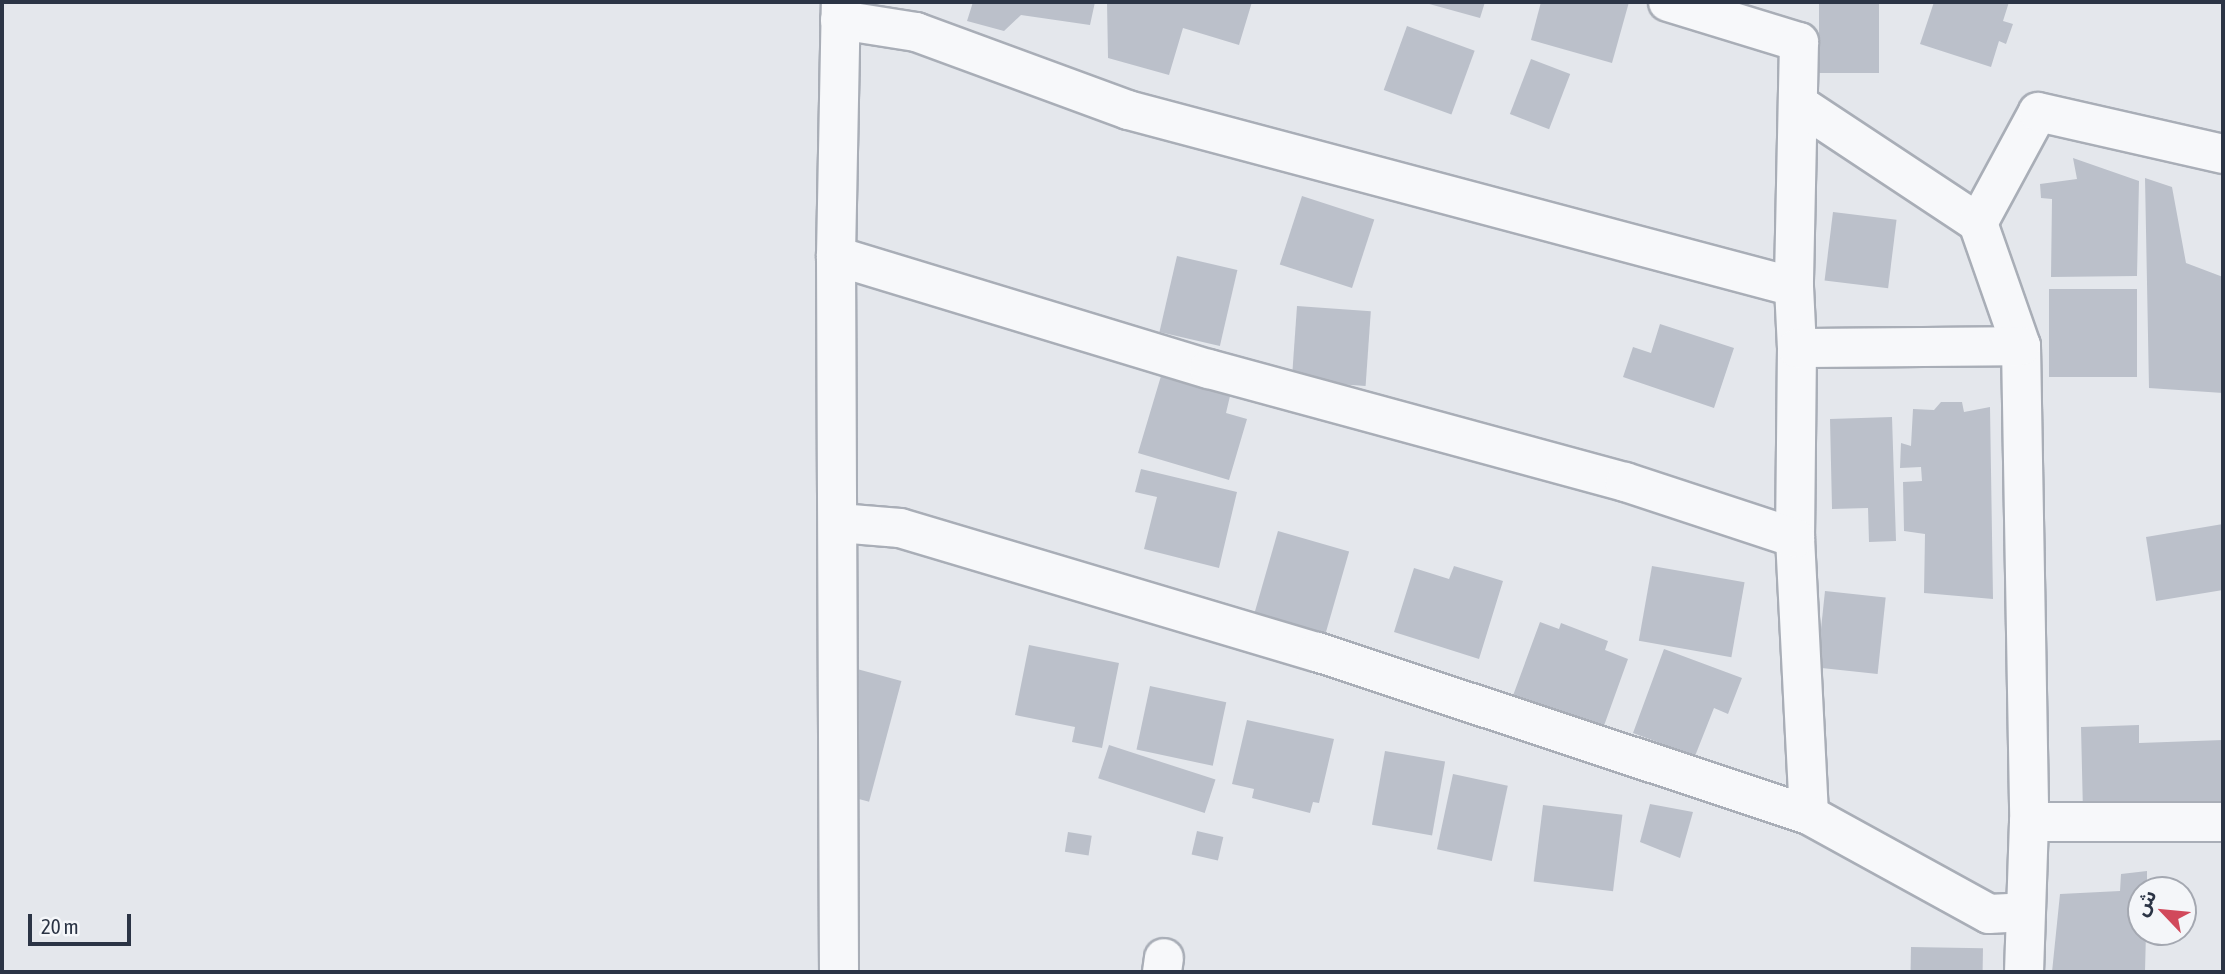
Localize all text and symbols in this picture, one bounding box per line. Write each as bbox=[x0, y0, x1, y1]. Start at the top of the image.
north arrow bbox=[2127, 876, 2197, 946]
text: ش bbox=[2129, 886, 2161, 919]
scale bar bbox=[32, 900, 135, 944]
text: 20 m bbox=[41, 914, 79, 938]

